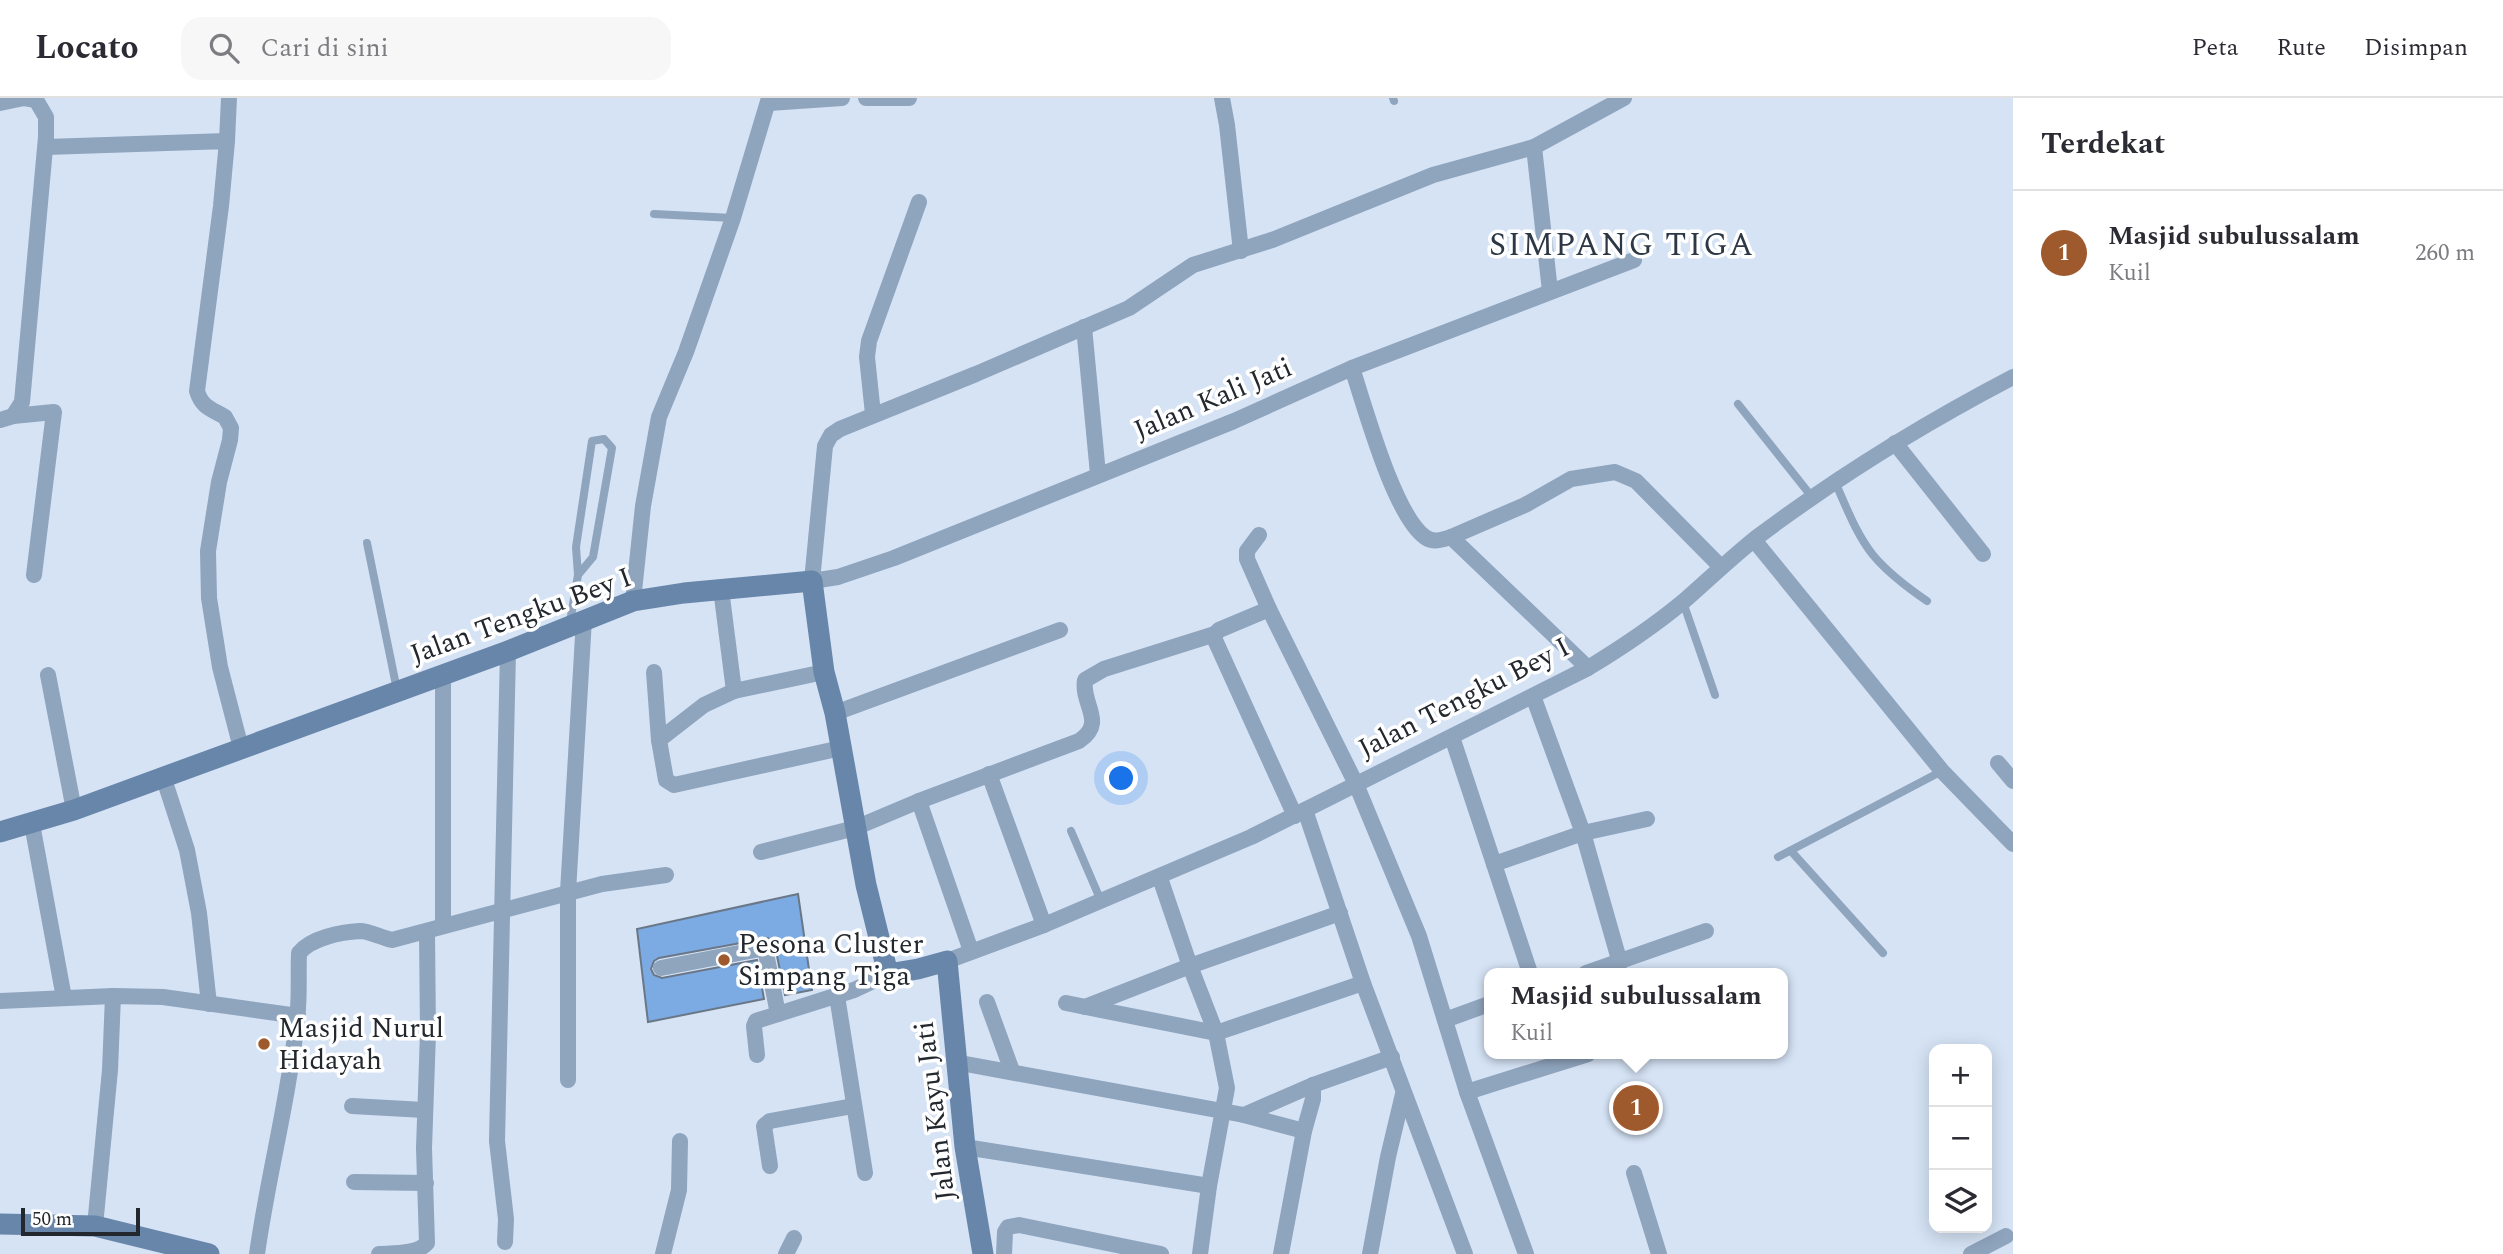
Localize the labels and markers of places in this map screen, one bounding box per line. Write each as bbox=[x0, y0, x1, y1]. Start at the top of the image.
place label: Pesona Cluster Simpang Tiga bbox=[738, 923, 924, 998]
marker: Pesona Cluster Simpang Tiga bbox=[716, 952, 732, 968]
place label: Masjid Nurul Hidayah bbox=[278, 1007, 444, 1082]
marker: Masjid Nurul Hidayah bbox=[256, 1036, 272, 1052]
pin: 1 bbox=[1613, 1082, 1659, 1134]

